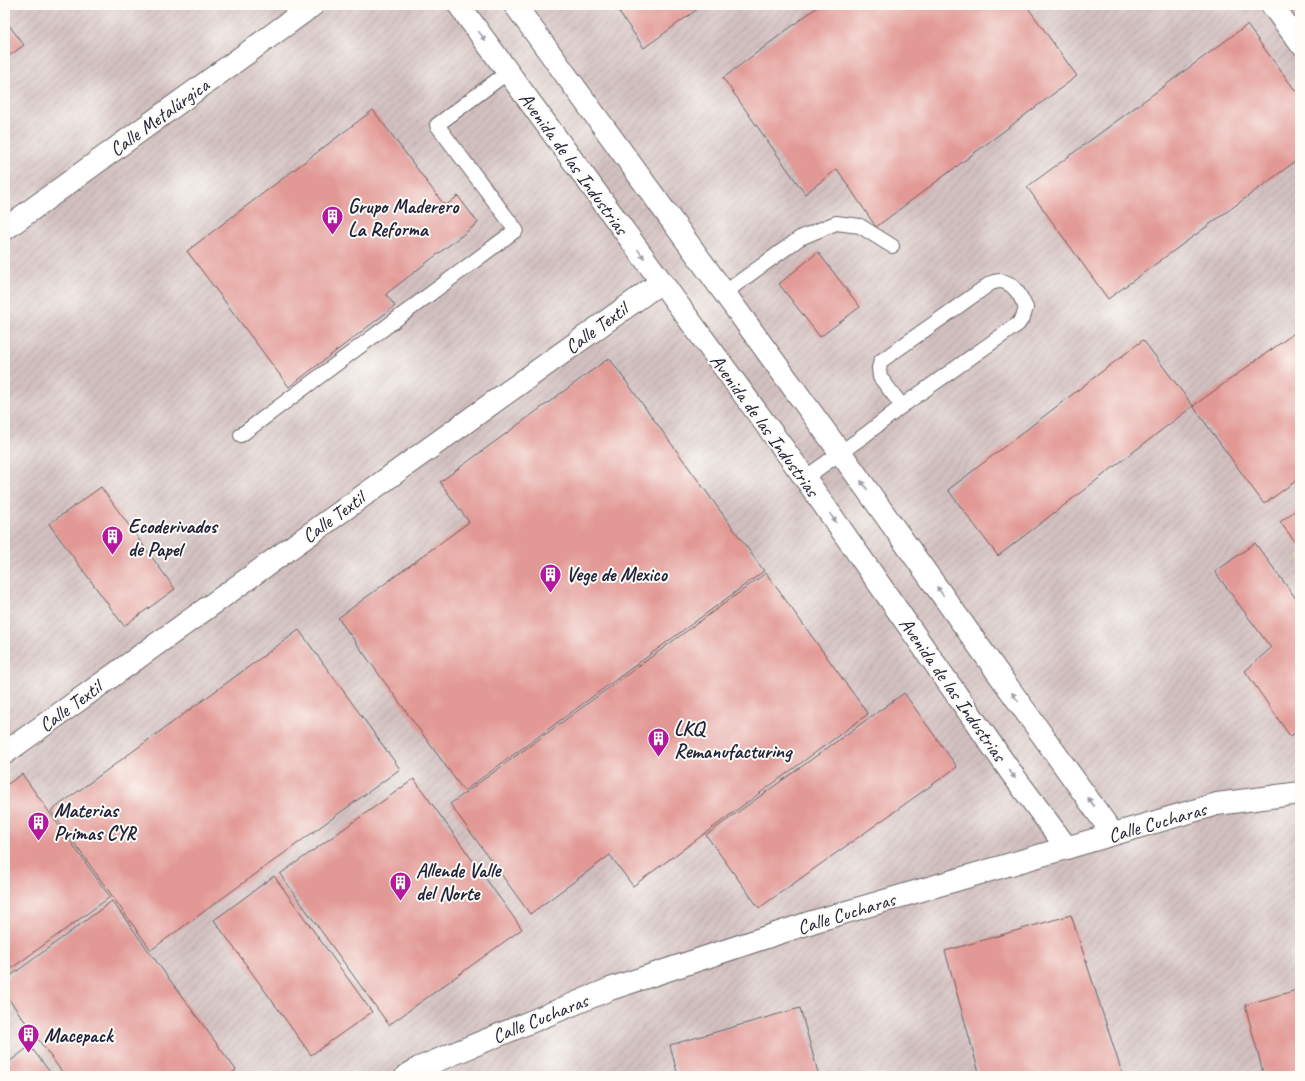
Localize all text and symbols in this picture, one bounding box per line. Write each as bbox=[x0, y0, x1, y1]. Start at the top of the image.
one-way arrow bbox=[478, 31, 486, 42]
street label: Calle Metalúrgica bbox=[105, 72, 216, 162]
street label: Avenida de las Industrias bbox=[513, 87, 635, 241]
place label: Grupo Maderero La Reforma bbox=[348, 194, 460, 242]
building icon: Grupo Maderero La Reforma bbox=[320, 204, 346, 237]
one-way arrow bbox=[637, 249, 645, 260]
street label: Calle Textil bbox=[560, 295, 636, 360]
street label: Avenida de las Industrias bbox=[704, 349, 826, 503]
one-way arrow bbox=[860, 480, 868, 490]
street label: Calle Textil bbox=[297, 484, 373, 549]
one-way arrow bbox=[829, 513, 837, 523]
place label: Ecoderivados de Papel bbox=[128, 514, 219, 562]
building icon: Ecoderivados de Papel bbox=[99, 524, 125, 557]
building icon: Vege de Mexico bbox=[538, 561, 564, 594]
place label: Vege de Mexico bbox=[566, 562, 669, 587]
one-way arrow bbox=[936, 586, 944, 596]
street label: Avenida de las Industrias bbox=[894, 612, 1013, 768]
street label: Calle Textil bbox=[34, 673, 110, 738]
one-way arrow bbox=[1011, 691, 1019, 702]
place label: LKQ Remanufacturing bbox=[674, 716, 793, 764]
building icon: LKQ Remanufacturing bbox=[646, 726, 672, 759]
one-way arrow bbox=[1008, 768, 1016, 779]
street label: Calle Cucharas bbox=[1105, 796, 1211, 848]
one-way arrow bbox=[1087, 797, 1095, 808]
place label: Materias Primas CYR bbox=[54, 798, 138, 846]
building icon: Materias Primas CYR bbox=[25, 809, 51, 842]
place label: Allende Valle del Norte bbox=[416, 858, 502, 906]
building icon: Allende Valle del Norte bbox=[388, 869, 414, 902]
street label: Calle Cucharas bbox=[794, 886, 900, 940]
street label: Calle Cucharas bbox=[489, 987, 594, 1049]
building icon: Macepack bbox=[15, 1022, 41, 1055]
place label: Macepack bbox=[44, 1023, 115, 1048]

